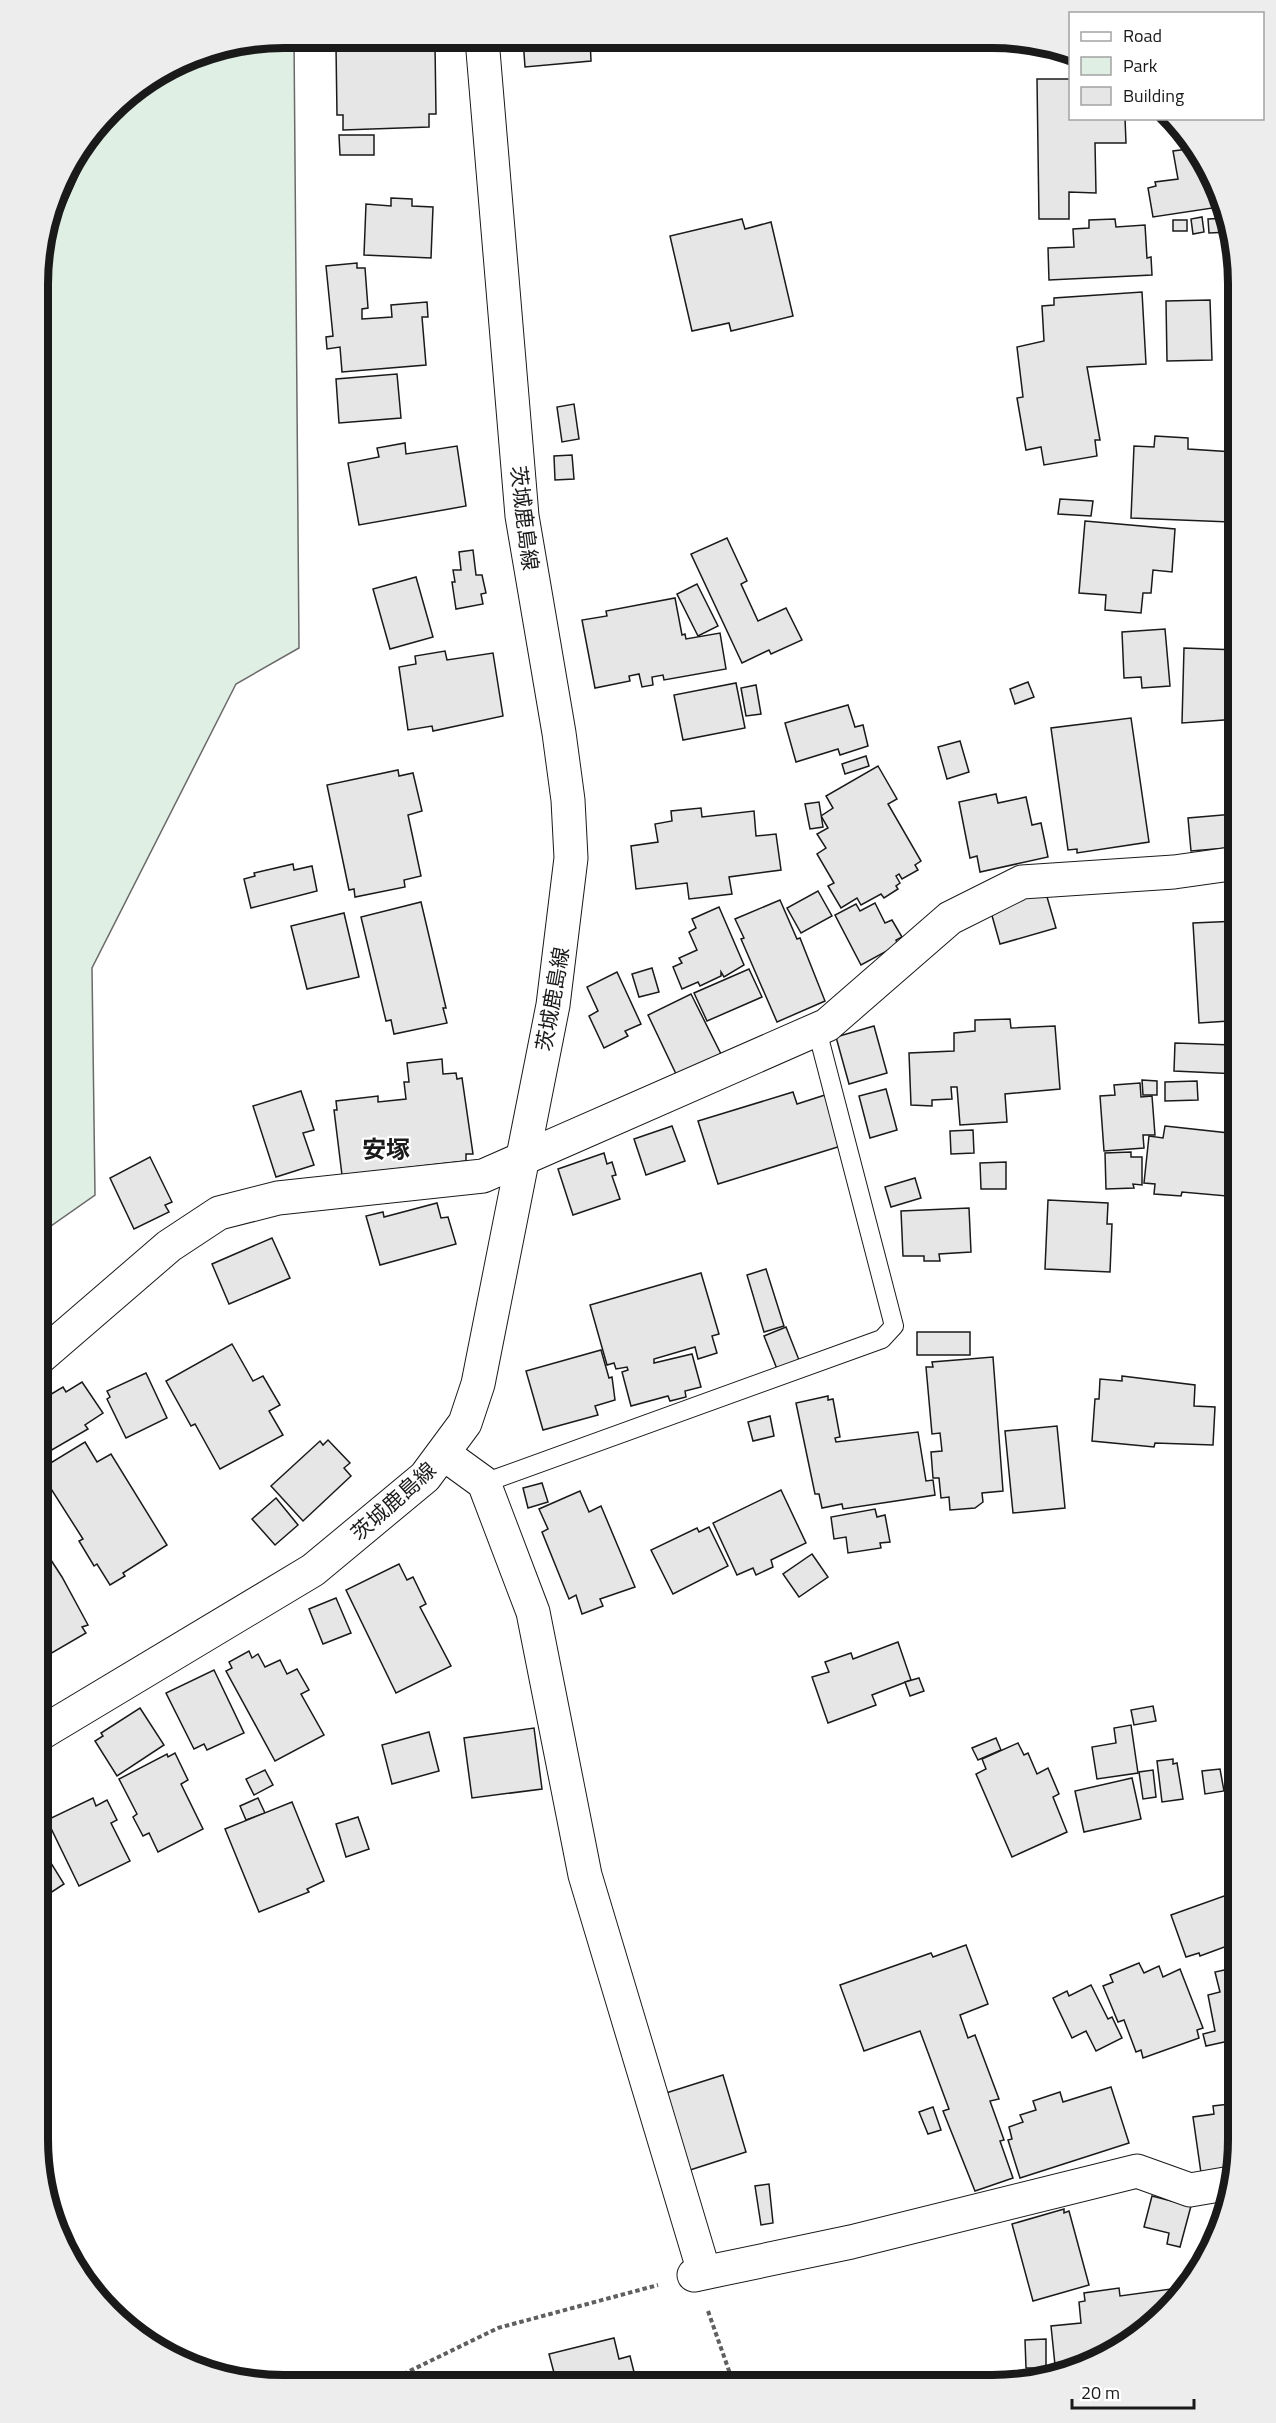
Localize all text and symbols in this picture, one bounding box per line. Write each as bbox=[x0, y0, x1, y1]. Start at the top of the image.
legend bbox=[1069, 12, 1264, 120]
text: Road bbox=[1123, 22, 1162, 49]
text: Park bbox=[1123, 52, 1158, 79]
text: Building bbox=[1123, 82, 1184, 109]
street label: 茨城鹿島線 bbox=[503, 464, 547, 572]
street label: 茨城鹿島線 bbox=[527, 945, 577, 1053]
district label: 安塚 bbox=[362, 1131, 410, 1167]
street label: 茨城鹿島線 bbox=[343, 1454, 443, 1548]
scale bar bbox=[1072, 2372, 1194, 2410]
text: 20 m bbox=[1081, 2379, 1120, 2406]

